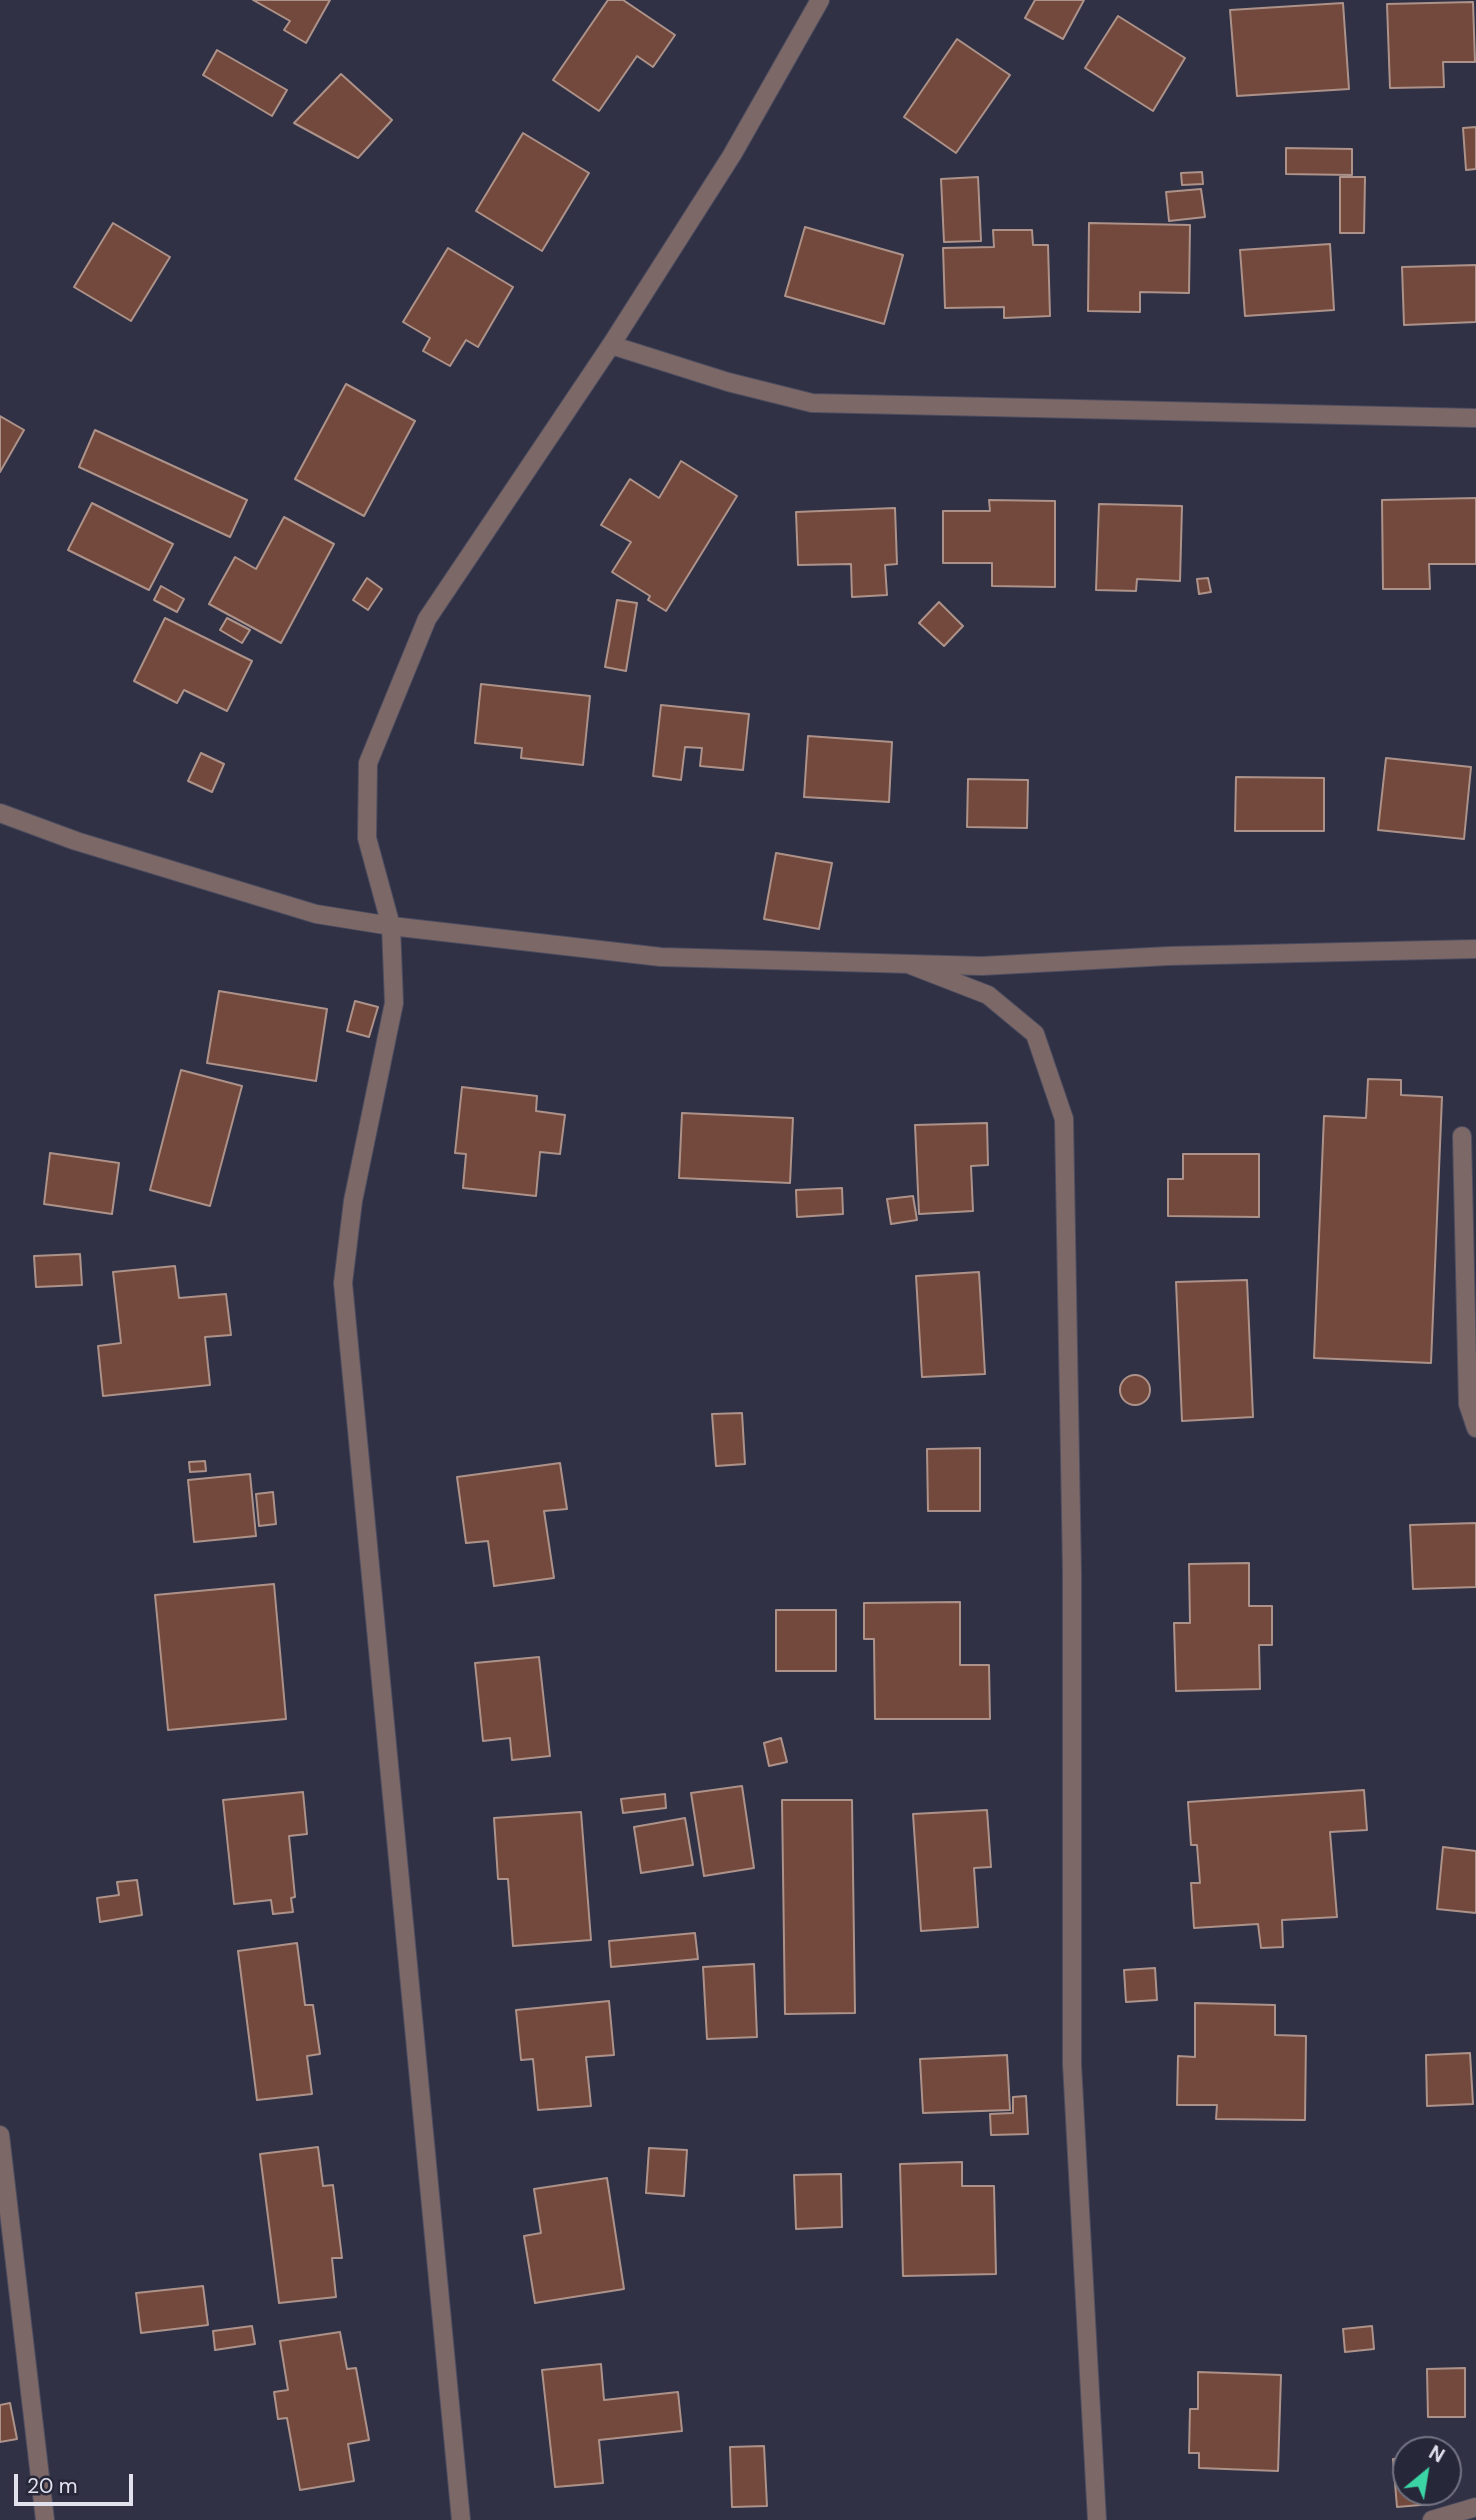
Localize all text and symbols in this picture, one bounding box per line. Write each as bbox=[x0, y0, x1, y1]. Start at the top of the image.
north arrow bbox=[1392, 2436, 1462, 2506]
text: N bbox=[1424, 2440, 1449, 2468]
scale bar bbox=[18, 2460, 136, 2504]
text: 20 m bbox=[27, 2472, 78, 2500]

